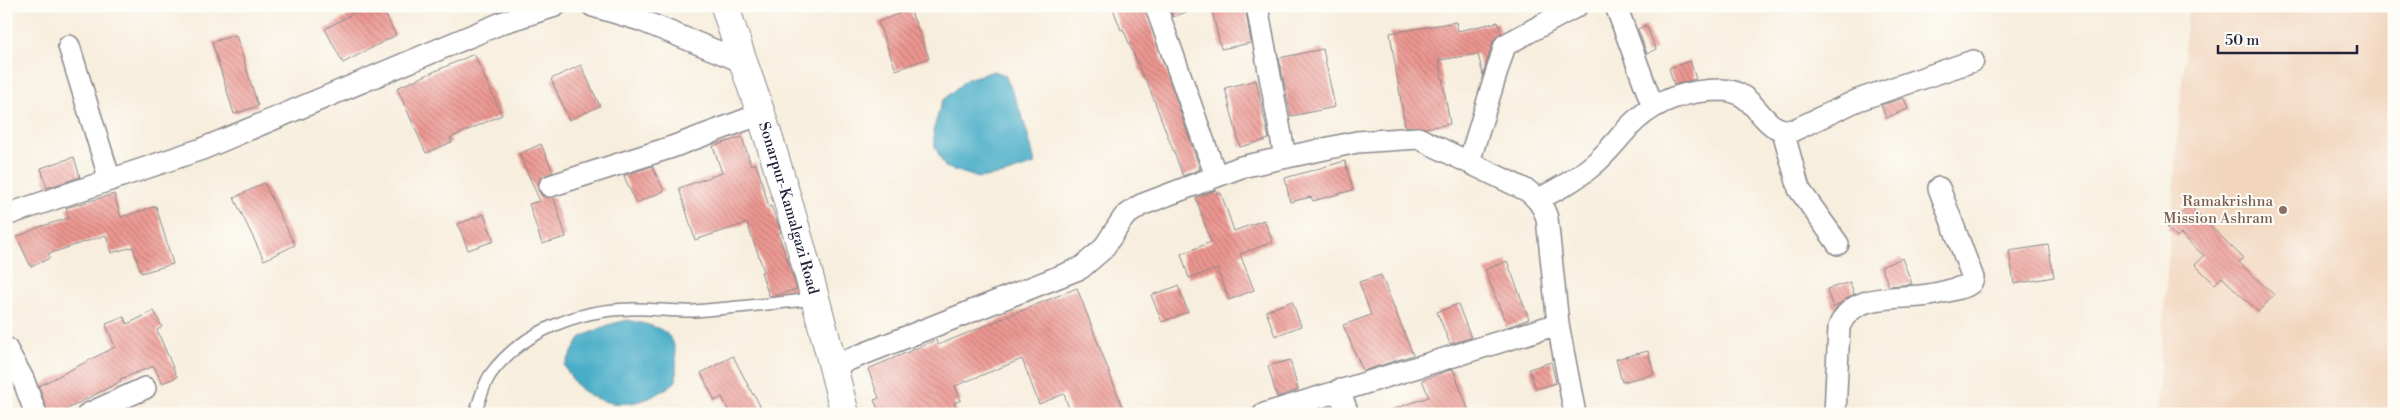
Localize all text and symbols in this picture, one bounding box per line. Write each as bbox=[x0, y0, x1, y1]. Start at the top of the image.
scale bar bbox=[2218, 22, 2356, 54]
text: 50 m bbox=[2225, 31, 2259, 50]
street label: Sonarpur-Kamalgazi Road bbox=[755, 119, 823, 297]
place label: Ramakrishna Mission Ashram bbox=[2163, 192, 2273, 228]
marker: Ramakrishna Mission Ashram bbox=[2277, 204, 2289, 216]

